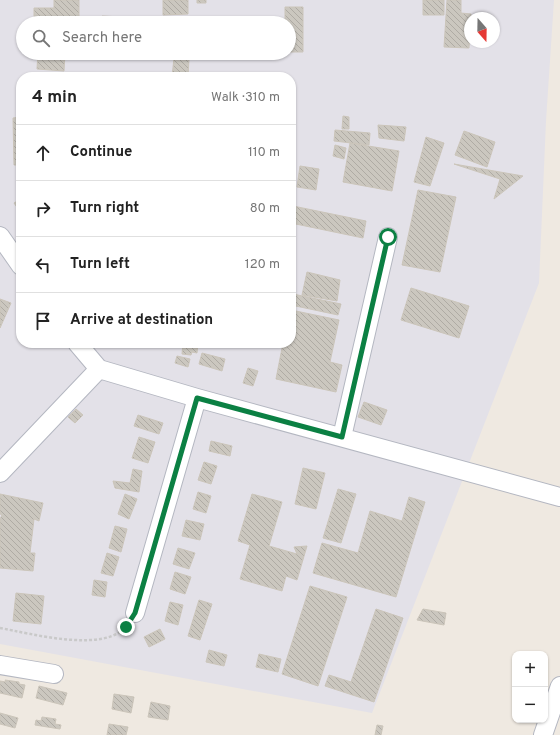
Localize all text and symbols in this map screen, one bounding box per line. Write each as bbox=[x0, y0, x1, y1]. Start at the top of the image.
north arrow bbox=[464, 12, 500, 48]
search box bbox=[16, 16, 296, 60]
icon: search bbox=[30, 27, 52, 49]
text: Search here bbox=[62, 29, 142, 48]
text: 4 min bbox=[32, 87, 77, 109]
text: Walk · 310 m bbox=[211, 90, 280, 106]
icon: ahead bbox=[32, 142, 54, 164]
text: Continue bbox=[70, 143, 132, 162]
text: 110 m bbox=[248, 145, 280, 161]
icon: right bbox=[32, 198, 54, 220]
text: Turn right bbox=[70, 199, 139, 218]
text: 80 m bbox=[250, 201, 280, 217]
route start bbox=[379, 228, 397, 246]
icon: left bbox=[32, 254, 54, 276]
text: Turn left bbox=[70, 255, 130, 274]
text: 120 m bbox=[245, 257, 280, 273]
icon: arrive bbox=[32, 310, 54, 332]
text: Arrive at destination bbox=[70, 311, 213, 330]
route end bbox=[117, 618, 135, 636]
map controls bbox=[512, 651, 548, 723]
button: + bbox=[512, 651, 548, 687]
button: − bbox=[512, 687, 548, 723]

